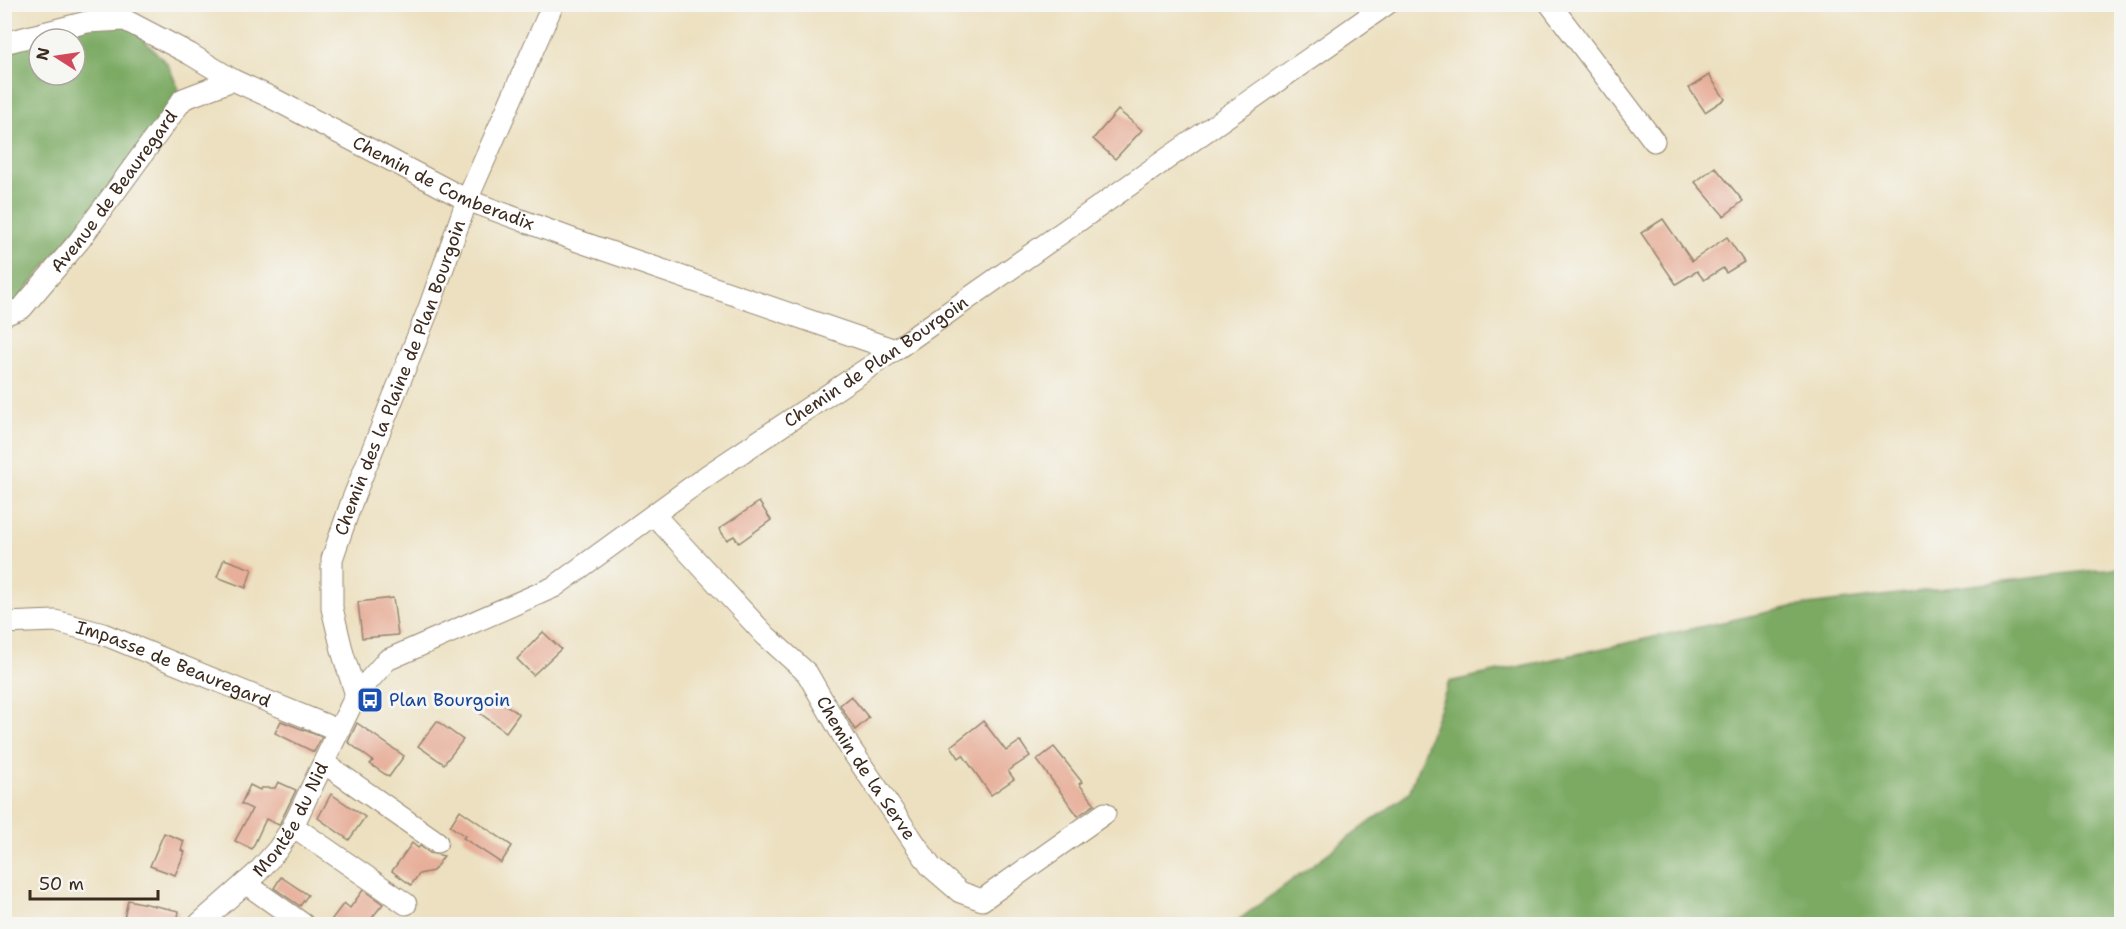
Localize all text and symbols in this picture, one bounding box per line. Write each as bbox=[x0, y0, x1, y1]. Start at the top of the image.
north arrow bbox=[27, 27, 87, 87]
text: N bbox=[31, 46, 54, 62]
street label: Avenue de Beauregard bbox=[45, 105, 183, 278]
street label: Chemin de Comberadix bbox=[348, 130, 538, 236]
street label: Chemin des la Plaine de Plan Bourgoin bbox=[329, 217, 471, 539]
street label: Chemin de Plan Bourgoin bbox=[779, 290, 973, 433]
street label: Impasse de Beauregard bbox=[73, 615, 274, 713]
bus stop icon: Plan Bourgoin bbox=[355, 685, 385, 715]
place label: Plan Bourgoin bbox=[389, 688, 510, 712]
street label: Chemin de la Serve bbox=[811, 692, 921, 845]
street label: Montée du Nid bbox=[247, 758, 334, 882]
scale bar bbox=[30, 863, 158, 901]
text: 50 m bbox=[39, 872, 84, 896]

